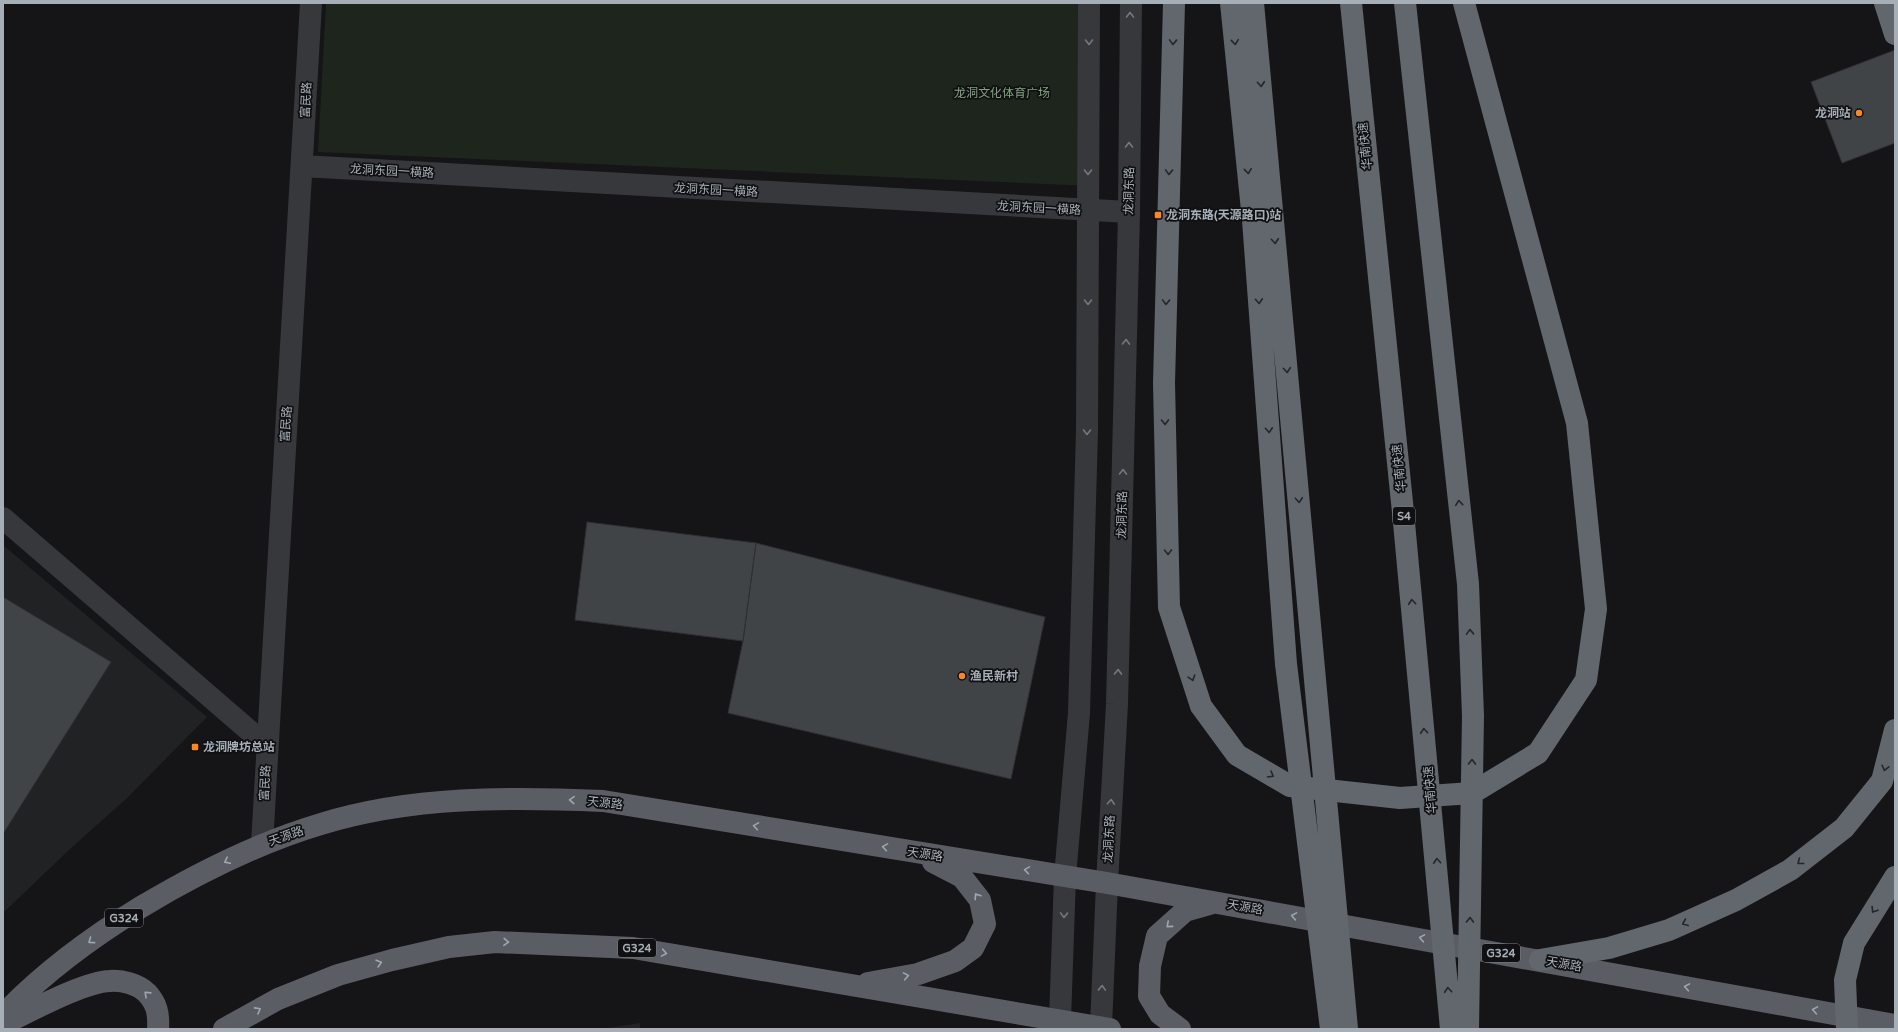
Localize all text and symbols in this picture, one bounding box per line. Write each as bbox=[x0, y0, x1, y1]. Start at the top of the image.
one-way arrow bbox=[1126, 12, 1135, 18]
one-way arrow bbox=[1085, 39, 1093, 45]
one-way arrow bbox=[1169, 39, 1177, 45]
one-way arrow bbox=[1230, 39, 1239, 45]
one-way arrow bbox=[1256, 81, 1265, 87]
street label: 富民路 bbox=[298, 82, 314, 118]
park label: 龙洞文化体育广场 bbox=[954, 86, 1050, 100]
place label: 龙洞站 bbox=[1815, 106, 1851, 120]
marker: 龙洞站 bbox=[1854, 108, 1864, 118]
street label: 华南快速 bbox=[1356, 121, 1374, 171]
one-way arrow bbox=[1125, 142, 1133, 148]
street label: 龙洞东园一横路 bbox=[350, 162, 434, 180]
street label: 龙洞东路 bbox=[1122, 167, 1136, 215]
one-way arrow bbox=[1243, 168, 1252, 174]
one-way arrow bbox=[1084, 169, 1092, 175]
one-way arrow bbox=[1165, 169, 1174, 175]
street label: 龙洞东园一横路 bbox=[674, 181, 758, 199]
street label: 龙洞东园一横路 bbox=[997, 199, 1081, 217]
place label: 龙洞东路(天源路口)站 bbox=[1166, 208, 1282, 222]
marker: 龙洞东路(天源路口)站 bbox=[1153, 210, 1163, 220]
one-way arrow bbox=[1270, 238, 1279, 244]
one-way arrow bbox=[1254, 298, 1263, 304]
one-way arrow bbox=[1084, 299, 1092, 305]
one-way arrow bbox=[1162, 299, 1170, 305]
one-way arrow bbox=[1122, 339, 1130, 345]
one-way arrow bbox=[1282, 367, 1291, 374]
street label: 富民路 bbox=[278, 406, 294, 442]
one-way arrow bbox=[1160, 419, 1169, 425]
one-way arrow bbox=[1264, 427, 1273, 433]
one-way arrow bbox=[1083, 429, 1091, 435]
street label: 华南快速 bbox=[1390, 443, 1408, 493]
one-way arrow bbox=[1118, 469, 1127, 475]
street label: 龙洞东路 bbox=[1115, 491, 1129, 539]
one-way arrow bbox=[1294, 497, 1303, 503]
one-way arrow bbox=[1455, 500, 1464, 506]
road number: S4 bbox=[1393, 507, 1415, 525]
one-way arrow bbox=[1163, 549, 1172, 555]
one-way arrow bbox=[1408, 599, 1417, 605]
one-way arrow bbox=[1465, 629, 1474, 635]
place label: 渔民新村 bbox=[970, 669, 1018, 683]
one-way arrow bbox=[1114, 669, 1122, 675]
marker: 渔民新村 bbox=[957, 671, 967, 681]
one-way arrow bbox=[1187, 675, 1196, 682]
one-way arrow bbox=[1420, 728, 1429, 734]
place label: 龙洞牌坊总站 bbox=[203, 740, 275, 754]
marker: 龙洞牌坊总站 bbox=[190, 742, 200, 752]
one-way arrow bbox=[1468, 759, 1477, 765]
street label: 富民路 bbox=[257, 765, 273, 801]
street label: 华南快速 bbox=[1421, 765, 1439, 815]
one-way arrow bbox=[1882, 765, 1890, 771]
one-way arrow bbox=[1267, 771, 1274, 778]
street label: 天源路 bbox=[586, 794, 624, 812]
one-way arrow bbox=[569, 795, 575, 804]
one-way arrow bbox=[1107, 799, 1116, 805]
street label: 龙洞东路 bbox=[1101, 815, 1117, 863]
one-way arrow bbox=[753, 823, 759, 831]
street label: 天源路 bbox=[267, 824, 305, 848]
one-way arrow bbox=[881, 844, 888, 852]
street label: 天源路 bbox=[906, 844, 944, 864]
one-way arrow bbox=[223, 856, 231, 864]
one-way arrow bbox=[1432, 858, 1441, 864]
one-way arrow bbox=[1797, 858, 1804, 865]
one-way arrow bbox=[1024, 866, 1030, 875]
one-way arrow bbox=[975, 894, 982, 901]
street label: 天源路 bbox=[1226, 897, 1264, 917]
one-way arrow bbox=[1871, 906, 1879, 913]
road number: G324 bbox=[105, 909, 143, 927]
one-way arrow bbox=[1060, 912, 1068, 918]
one-way arrow bbox=[1291, 912, 1297, 920]
one-way arrow bbox=[1466, 917, 1474, 923]
one-way arrow bbox=[1682, 918, 1689, 926]
one-way arrow bbox=[1167, 920, 1174, 927]
one-way arrow bbox=[1419, 935, 1425, 943]
one-way arrow bbox=[88, 937, 95, 944]
one-way arrow bbox=[503, 938, 509, 946]
road number: G324 bbox=[618, 939, 656, 957]
road number: G324 bbox=[1482, 944, 1520, 962]
one-way arrow bbox=[661, 948, 667, 957]
street label: 天源路 bbox=[1545, 954, 1583, 974]
one-way arrow bbox=[375, 959, 382, 968]
one-way arrow bbox=[903, 973, 909, 981]
one-way arrow bbox=[1684, 983, 1691, 991]
one-way arrow bbox=[1098, 985, 1107, 991]
one-way arrow bbox=[1444, 987, 1453, 993]
one-way arrow bbox=[144, 991, 152, 998]
one-way arrow bbox=[1812, 1006, 1818, 1015]
one-way arrow bbox=[254, 1007, 261, 1015]

